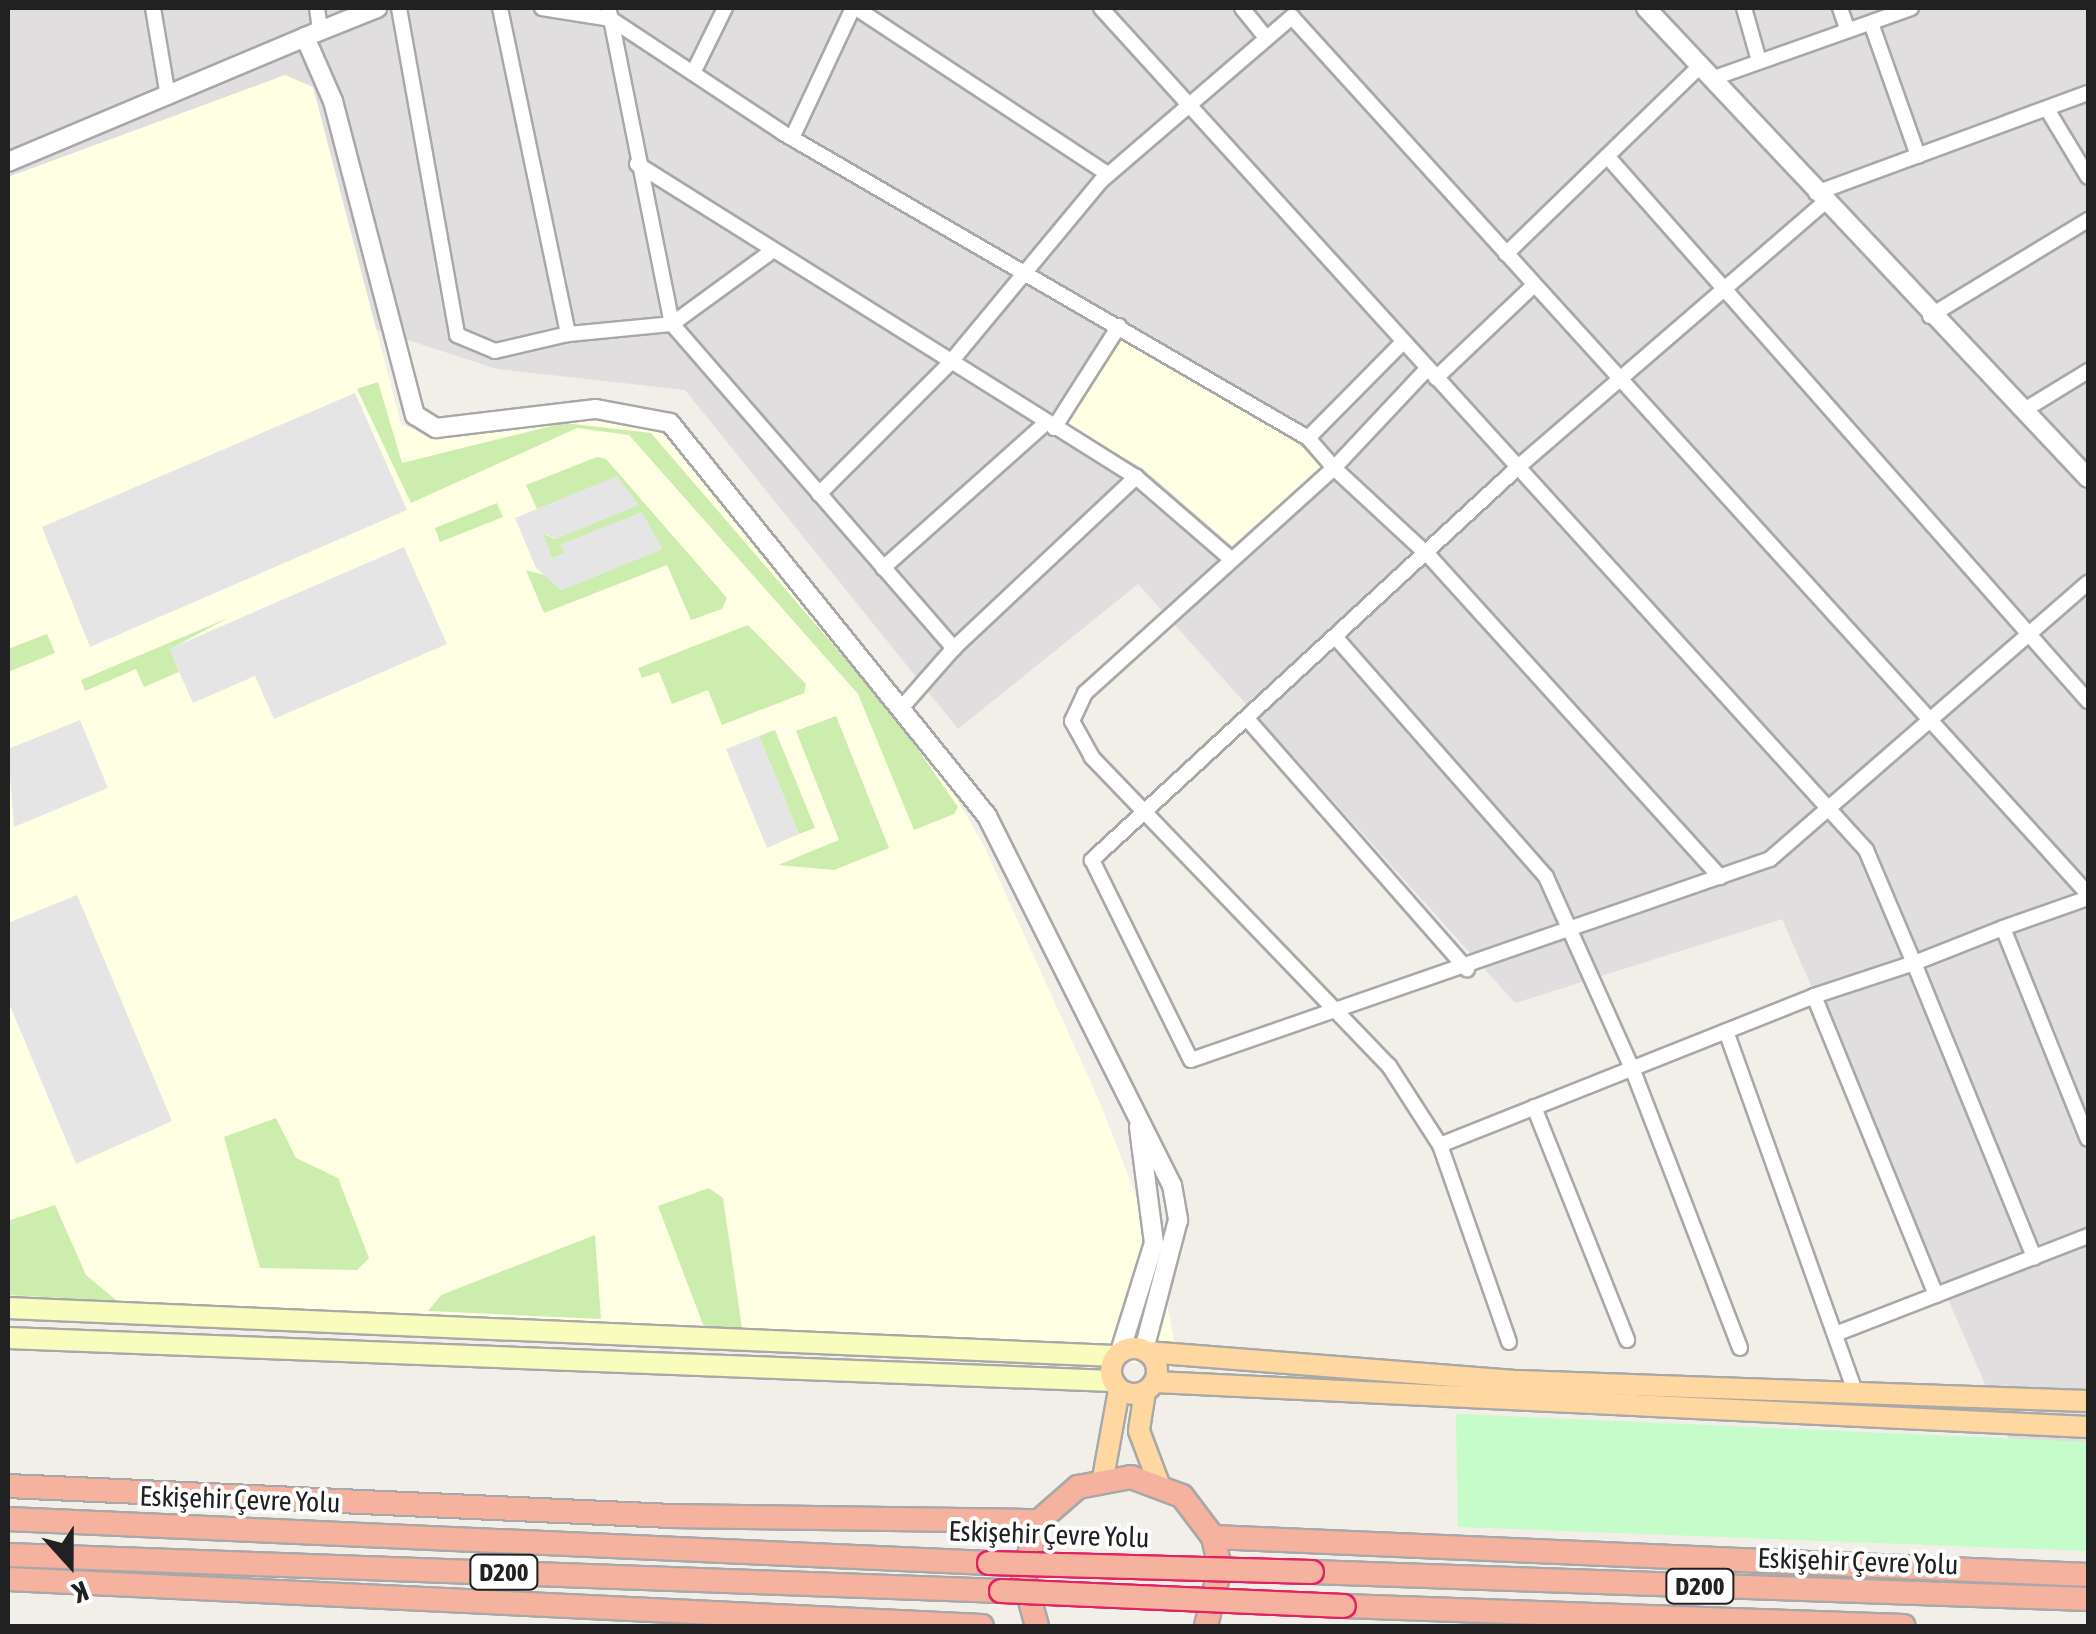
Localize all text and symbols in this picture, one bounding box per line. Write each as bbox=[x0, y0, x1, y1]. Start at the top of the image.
street label: Eskişehir Çevre Yolu bbox=[139, 1479, 341, 1519]
north arrow bbox=[20, 1514, 120, 1614]
street label: Eskişehir Çevre Yolu bbox=[948, 1514, 1150, 1554]
street label: Eskişehir Çevre Yolu bbox=[1757, 1541, 1959, 1581]
road number: D200 bbox=[469, 1552, 539, 1592]
road number: D200 bbox=[1665, 1566, 1735, 1606]
text: K bbox=[69, 1575, 93, 1609]

